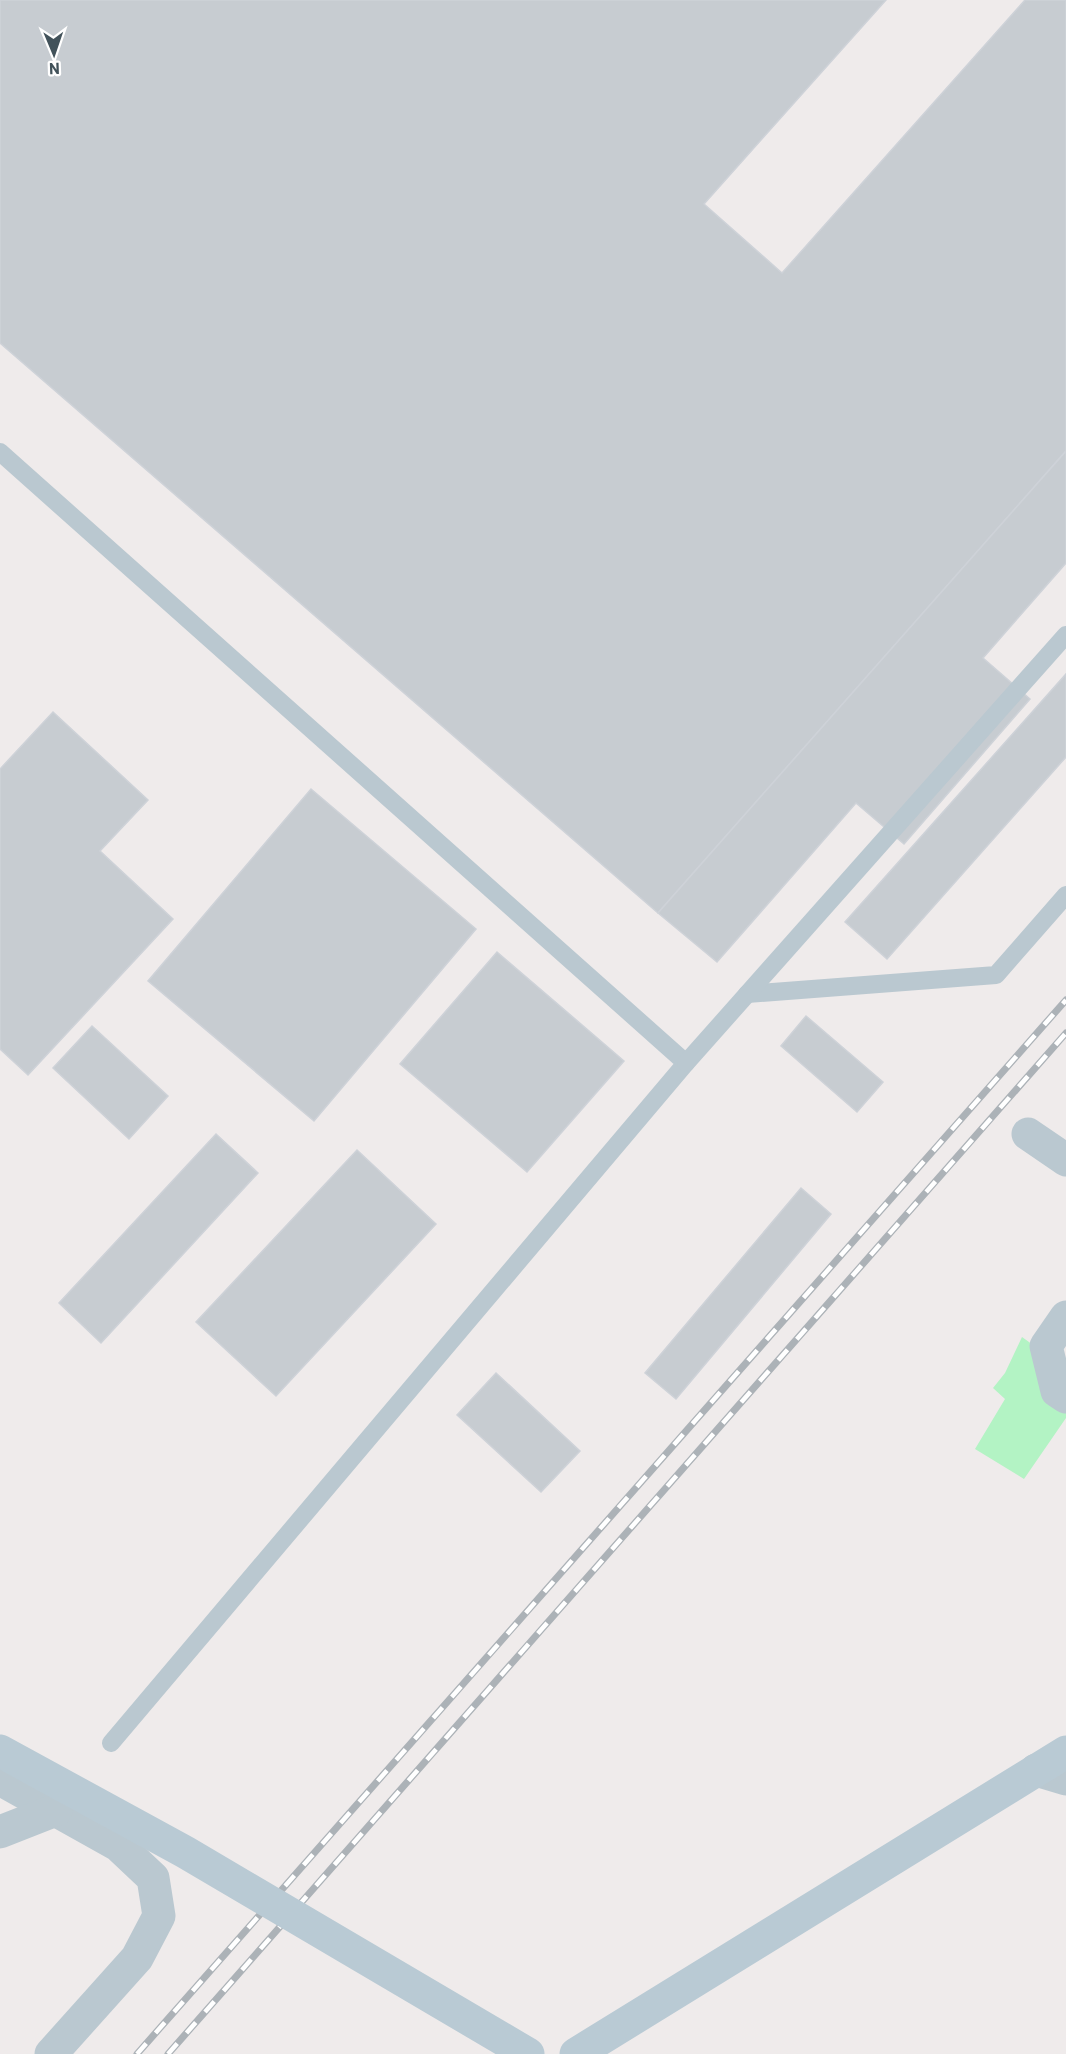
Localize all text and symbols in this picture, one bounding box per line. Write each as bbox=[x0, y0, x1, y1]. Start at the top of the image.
north arrow bbox=[24, 24, 84, 84]
text: N bbox=[49, 60, 60, 79]

